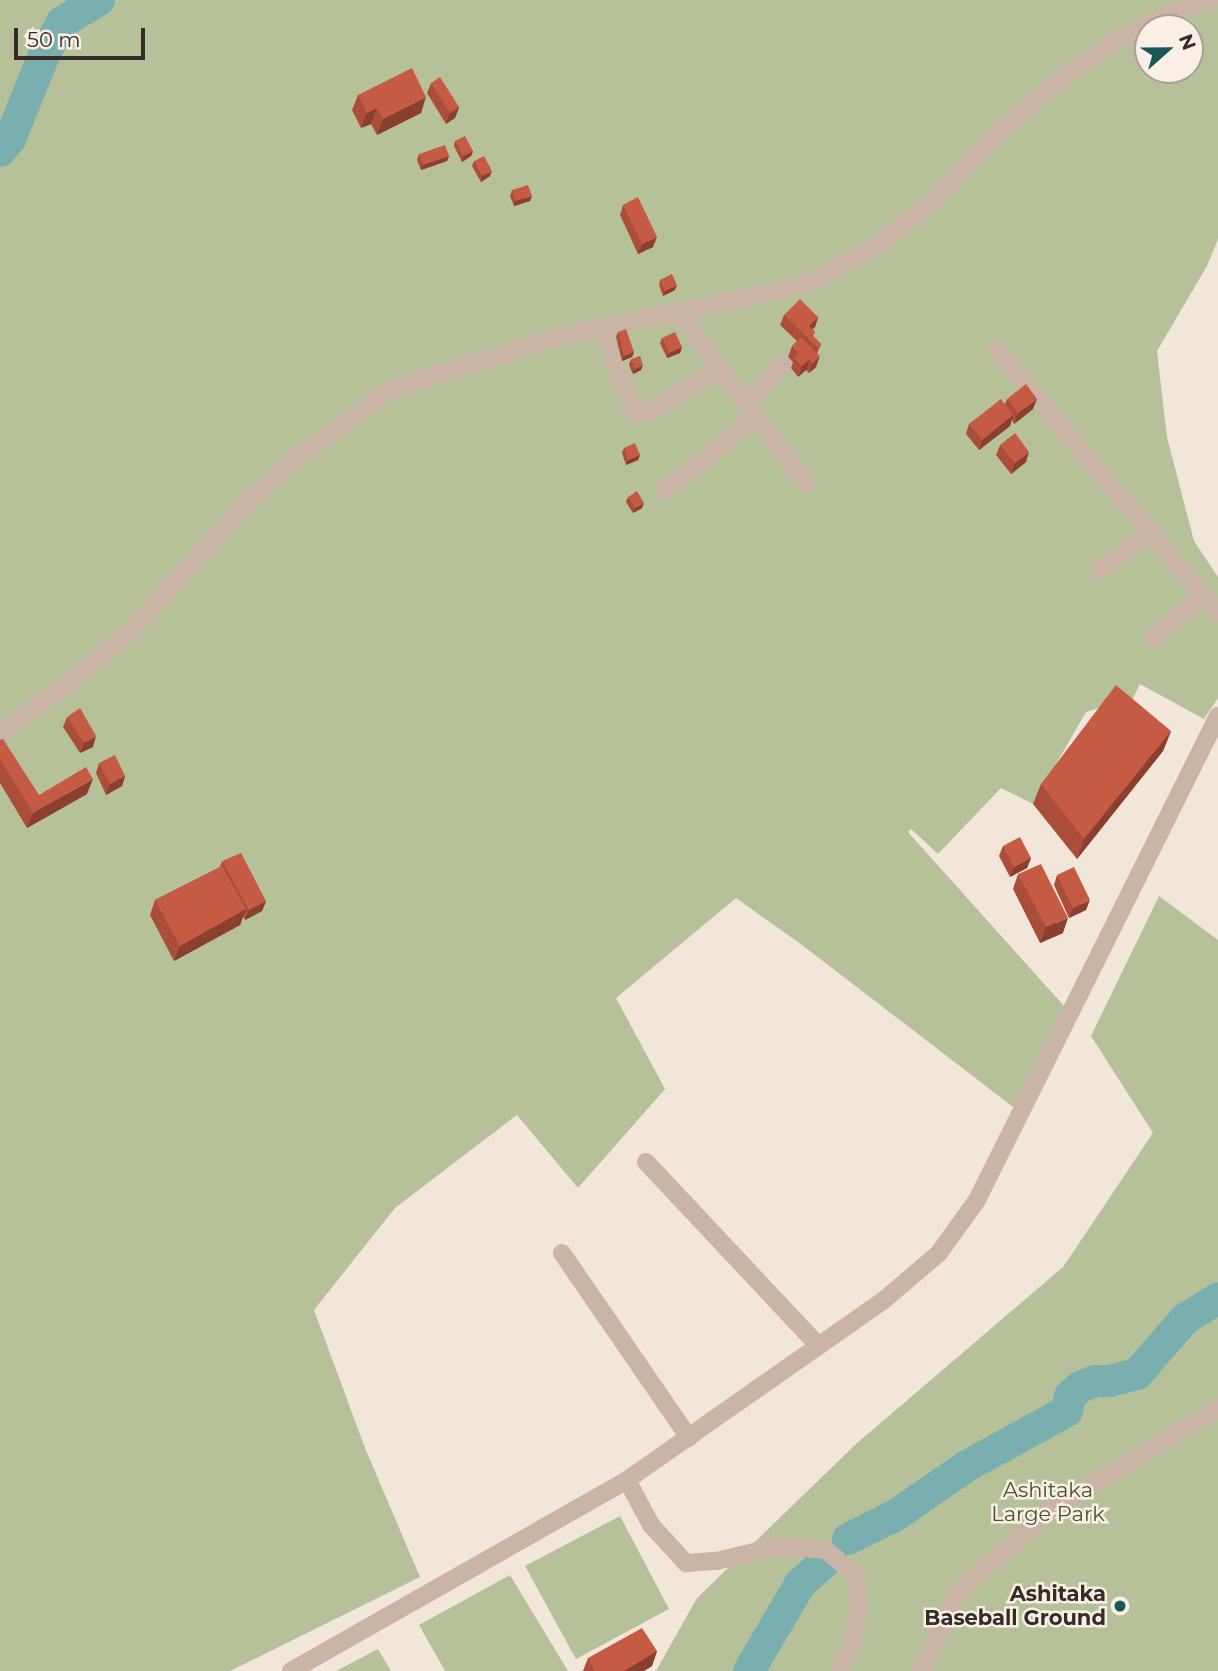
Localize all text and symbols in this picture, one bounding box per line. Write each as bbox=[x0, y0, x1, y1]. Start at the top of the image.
scale bar bbox=[18, 14, 149, 58]
north arrow bbox=[1134, 14, 1204, 84]
text: 50 m bbox=[27, 27, 81, 52]
text: N bbox=[1174, 31, 1201, 53]
park label: Ashitaka Large Park bbox=[991, 1477, 1105, 1527]
place label: Ashitaka Baseball Ground bbox=[924, 1581, 1106, 1631]
marker: Ashitaka Baseball Ground bbox=[1112, 1598, 1128, 1614]

